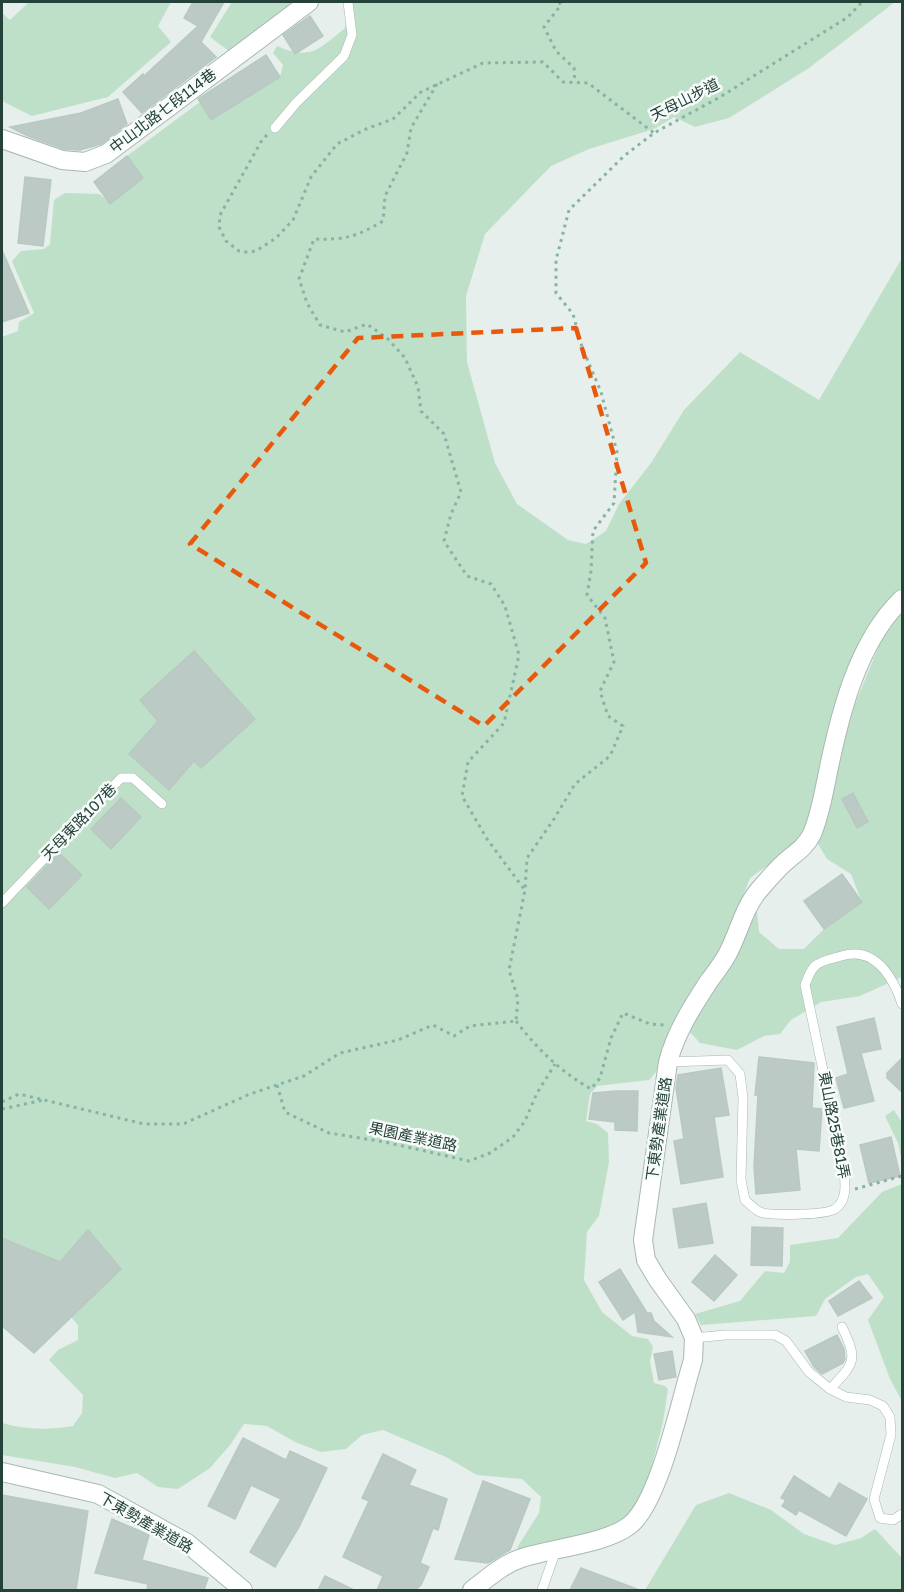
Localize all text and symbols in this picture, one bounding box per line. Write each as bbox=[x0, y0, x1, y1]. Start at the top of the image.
street label: 中山北路七段114巷 bbox=[106, 64, 219, 156]
street label: 天母山步道 bbox=[647, 74, 722, 124]
street label: 天母東路107巷 bbox=[37, 779, 119, 863]
street label: 東山路25巷81弄 bbox=[816, 1070, 854, 1180]
street label: 下東勢產業道路 bbox=[642, 1076, 674, 1182]
street label: 果園產業道路 bbox=[367, 1118, 459, 1154]
street label: 下東勢產業道路 bbox=[97, 1488, 196, 1556]

